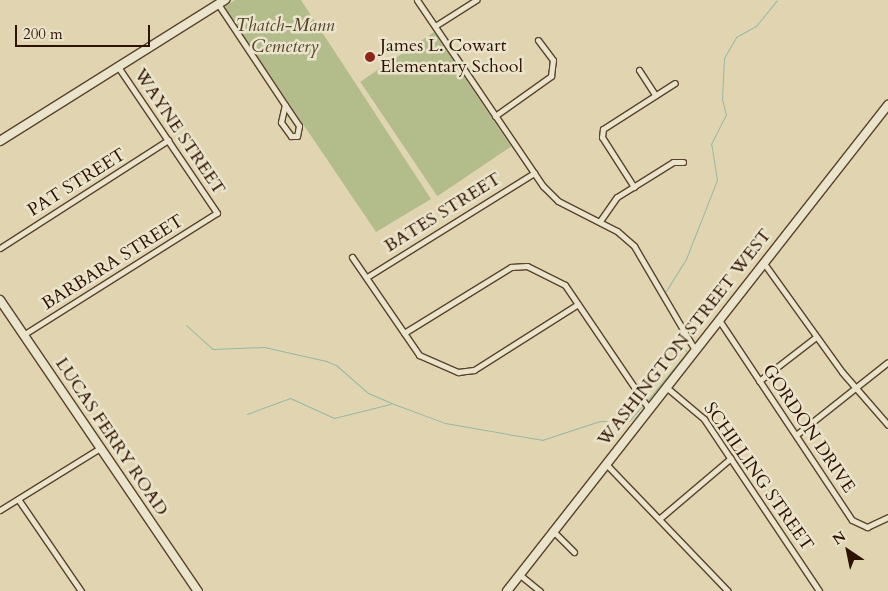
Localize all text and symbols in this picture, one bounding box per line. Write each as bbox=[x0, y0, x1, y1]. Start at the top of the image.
scale bar bbox=[18, 15, 152, 47]
park label: Thatch-Mann Cemetery bbox=[235, 16, 335, 58]
text: 200 m bbox=[23, 24, 63, 44]
place label: James L. Cowart Elementary School bbox=[380, 36, 523, 78]
marker: James L. Cowart Elementary School bbox=[364, 51, 376, 63]
street label: WAYNE STREET bbox=[129, 65, 229, 199]
street label: PAT STREET bbox=[24, 144, 130, 222]
street label: BATES STREET bbox=[381, 169, 505, 257]
street label: BARBARA STREET bbox=[38, 211, 188, 315]
street label: WASHINGTON STREET WEST bbox=[593, 225, 777, 451]
street label: LUCAS FERRY ROAD bbox=[50, 354, 172, 520]
street label: GORDON DRIVE bbox=[757, 361, 859, 497]
street label: SCHILLING STREET bbox=[699, 399, 817, 555]
north arrow bbox=[823, 526, 873, 576]
text: N bbox=[829, 527, 850, 549]

